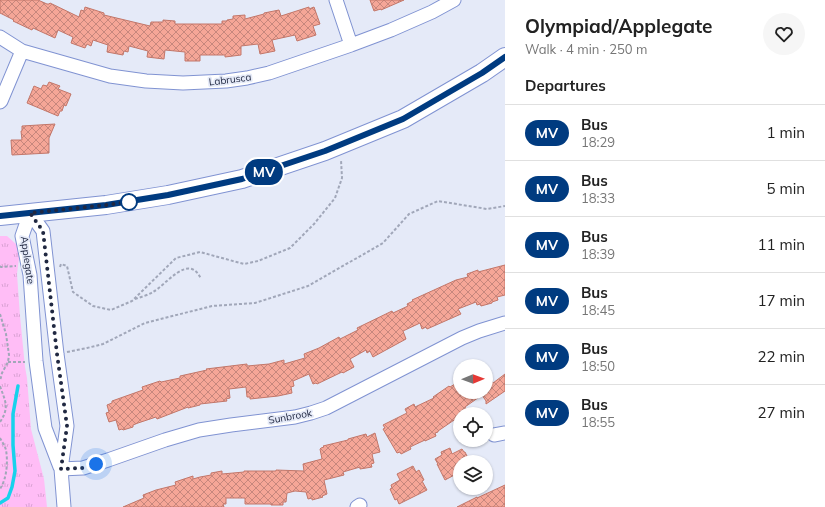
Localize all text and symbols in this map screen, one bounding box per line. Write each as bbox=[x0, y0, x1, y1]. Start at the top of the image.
button: heart bbox=[763, 13, 805, 55]
text: Olympiad/Applegate bbox=[525, 14, 713, 38]
text: Walk · 4 min · 250 m bbox=[525, 41, 647, 57]
street label: Labrusca bbox=[208, 70, 252, 89]
text: Departures bbox=[525, 76, 606, 95]
text: Bus bbox=[581, 115, 608, 134]
text: 1 min bbox=[767, 123, 805, 142]
text: MV bbox=[536, 124, 558, 142]
text: 18:29 bbox=[581, 134, 615, 150]
line badge: MV bbox=[246, 159, 282, 185]
text: MV bbox=[253, 163, 275, 181]
text: Bus bbox=[581, 171, 608, 190]
text: 5 min bbox=[767, 179, 805, 198]
text: MV bbox=[536, 180, 558, 198]
text: 18:33 bbox=[581, 190, 615, 206]
unlabelled marker bbox=[120, 193, 138, 211]
text: Bus bbox=[581, 227, 608, 246]
street label: Applegate bbox=[18, 235, 37, 285]
text: 11 min bbox=[758, 235, 805, 254]
text: MV bbox=[536, 236, 558, 254]
text: 18:39 bbox=[581, 246, 615, 262]
text: Bus bbox=[581, 283, 608, 302]
text: 17 min bbox=[758, 291, 805, 310]
text: MV bbox=[536, 292, 558, 310]
text: 18:45 bbox=[581, 302, 615, 318]
text: Bus bbox=[581, 339, 608, 358]
text: 22 min bbox=[758, 347, 805, 366]
text: MV bbox=[536, 348, 558, 366]
text: 18:50 bbox=[581, 358, 615, 374]
north arrow bbox=[453, 359, 493, 399]
map controls bbox=[453, 359, 493, 495]
text: Bus bbox=[581, 395, 608, 414]
text: 27 min bbox=[758, 403, 805, 422]
text: MV bbox=[536, 404, 558, 422]
street label: Sunbrook bbox=[267, 406, 314, 427]
button: locate bbox=[453, 407, 493, 447]
text: 18:55 bbox=[581, 414, 615, 430]
your location bbox=[86, 454, 106, 474]
button: layers bbox=[453, 455, 493, 495]

